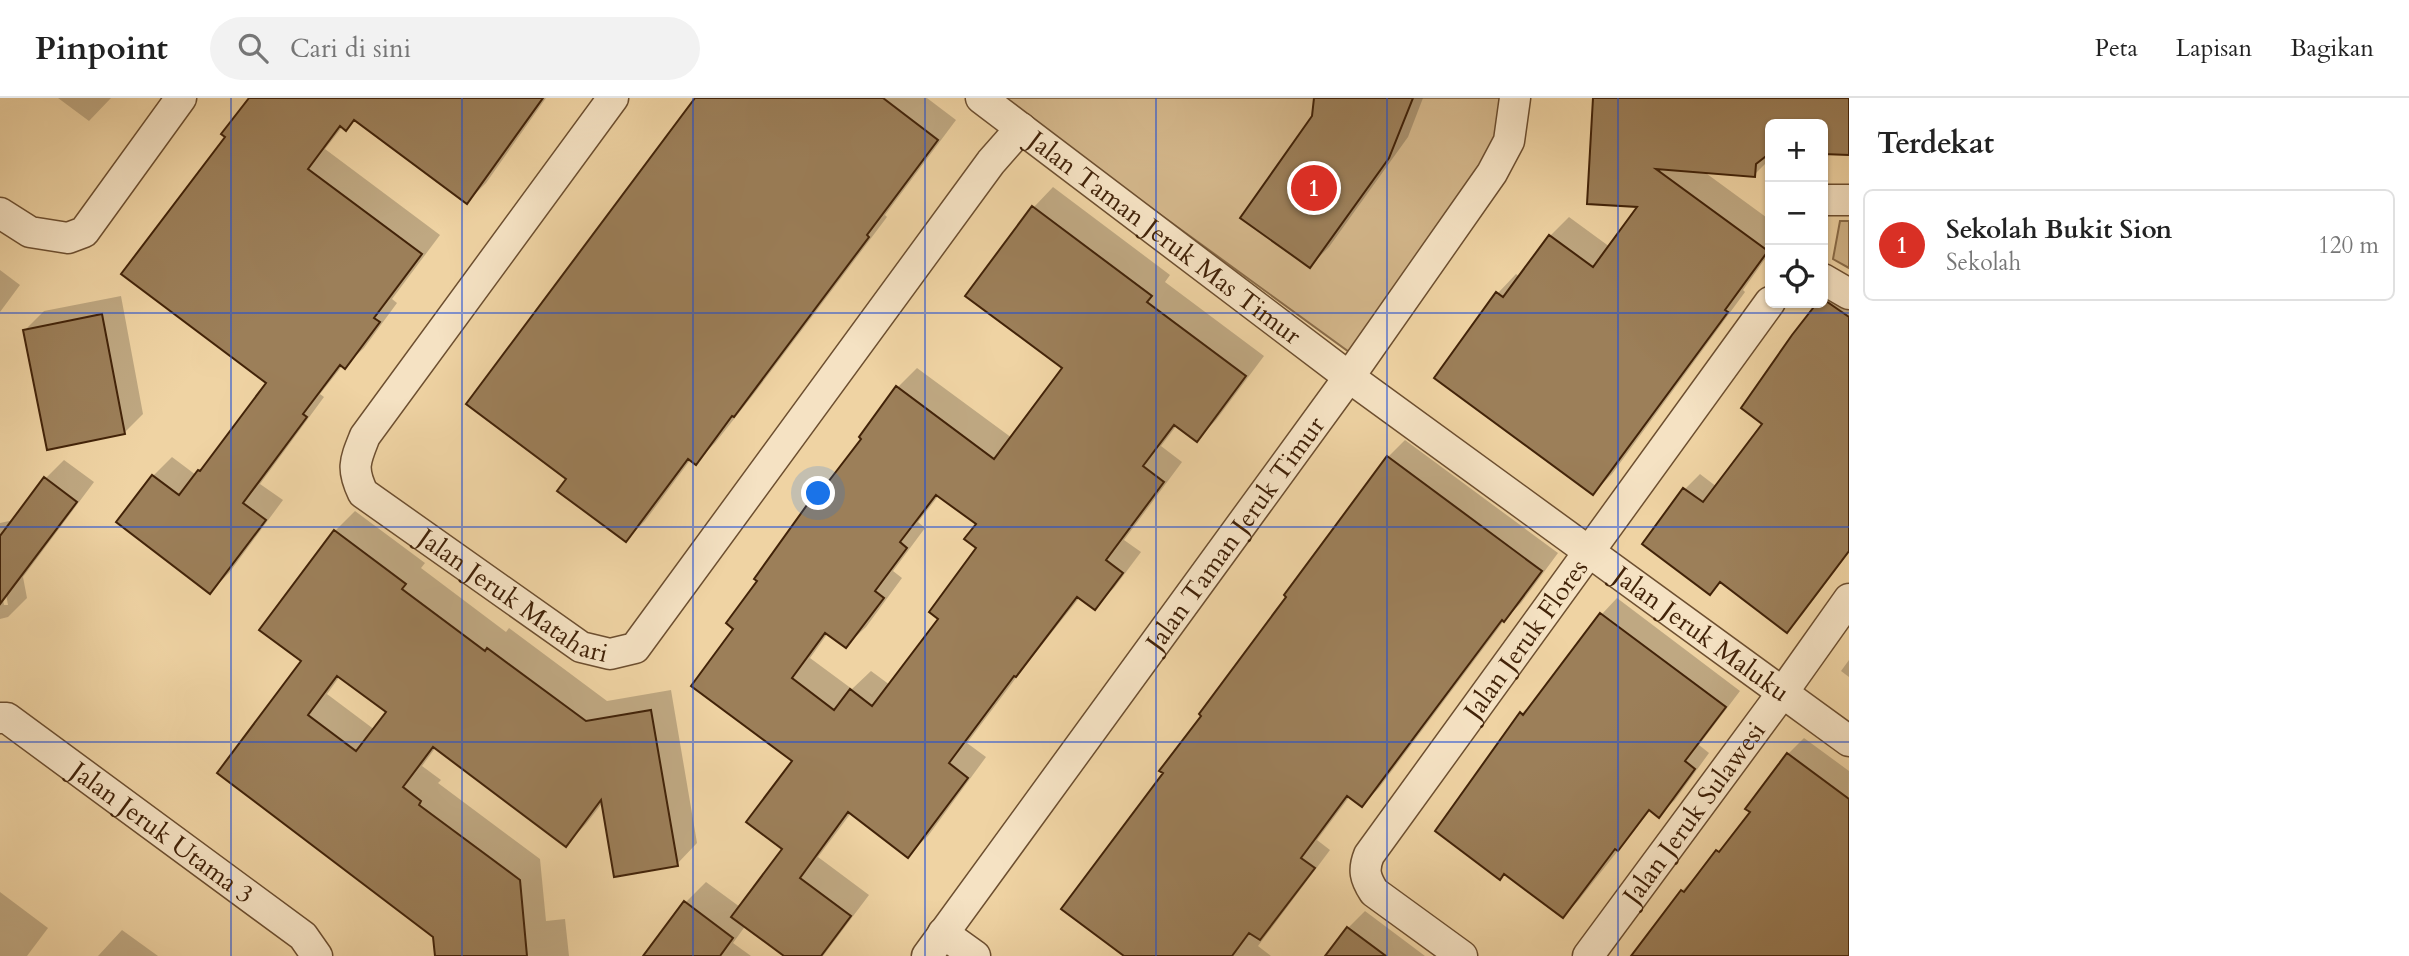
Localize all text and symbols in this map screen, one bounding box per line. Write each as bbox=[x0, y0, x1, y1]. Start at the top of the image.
search box bbox=[210, 17, 700, 80]
text: Pinpoint bbox=[35, 26, 168, 71]
icon: search bbox=[234, 29, 272, 67]
text: Cari di sini bbox=[290, 31, 411, 66]
text: Peta bbox=[2095, 32, 2138, 65]
text: Lapisan bbox=[2176, 32, 2252, 65]
text: Bagikan bbox=[2290, 32, 2374, 65]
map controls bbox=[1765, 119, 1828, 308]
button: + bbox=[1765, 119, 1828, 182]
street label: Jalan Taman Jeruk Mas Timur bbox=[1018, 121, 1309, 353]
text: Terdekat bbox=[1877, 123, 1994, 164]
pin: 1 bbox=[1291, 162, 1337, 214]
button: − bbox=[1765, 182, 1828, 245]
text: Sekolah Bukit Sion bbox=[1946, 212, 2172, 247]
text: 1 bbox=[1896, 230, 1908, 261]
text: 120 m bbox=[2318, 230, 2379, 261]
button: locate bbox=[1765, 245, 1828, 308]
text: Sekolah bbox=[1946, 247, 2021, 278]
street label: Jalan Taman Jeruk Timur bbox=[1136, 409, 1333, 661]
your location bbox=[801, 476, 835, 510]
street label: Jalan Jeruk Matahari bbox=[408, 518, 612, 671]
street label: Jalan Jeruk Flores bbox=[1454, 552, 1596, 730]
street label: Jalan Jeruk Maluku bbox=[1603, 556, 1796, 710]
street label: Jalan Jeruk Sulawesi bbox=[1613, 715, 1773, 915]
street label: Jalan Jeruk Utama 3 bbox=[60, 751, 261, 912]

